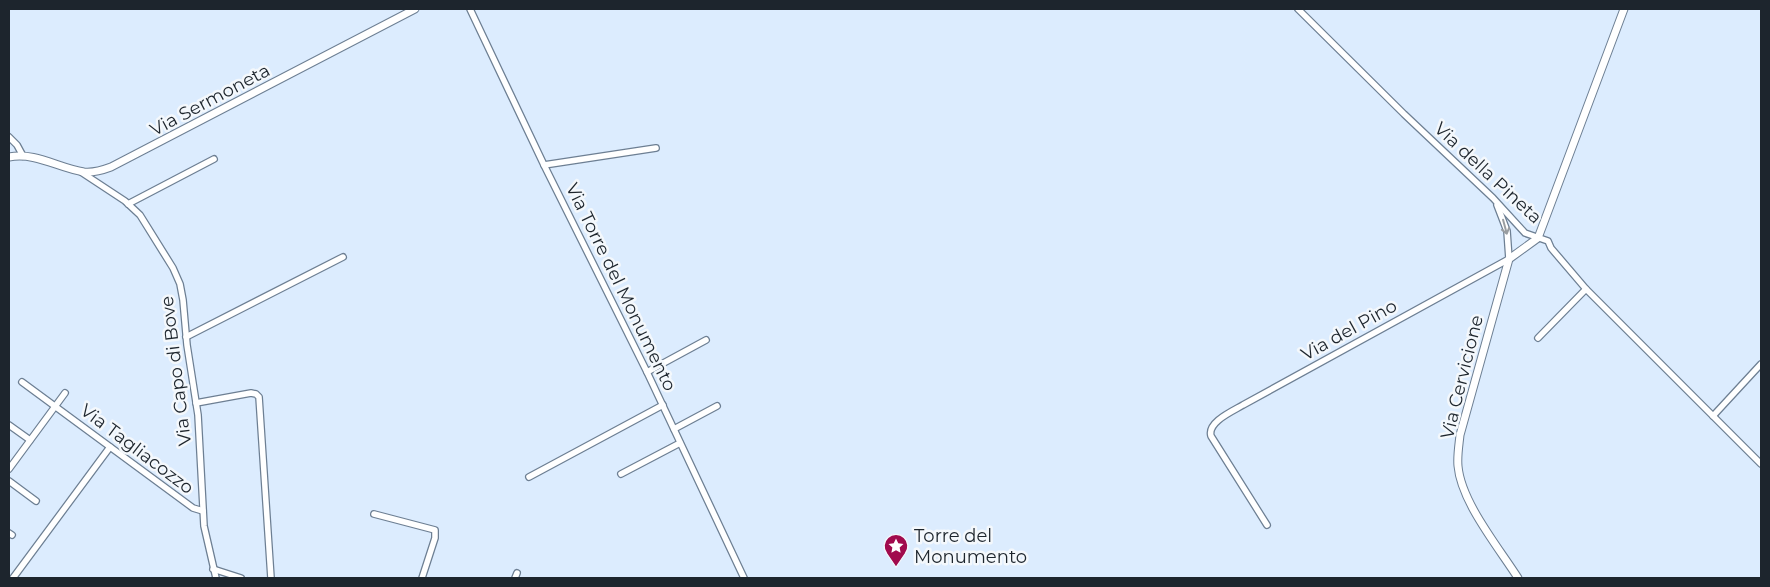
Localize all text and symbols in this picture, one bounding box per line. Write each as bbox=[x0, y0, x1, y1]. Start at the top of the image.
street label: Via Sermoneta bbox=[146, 59, 274, 141]
street label: Via della Pineta bbox=[1430, 118, 1546, 228]
street label: Via Torre del Monumento bbox=[561, 179, 681, 395]
one-way arrow bbox=[1501, 219, 1510, 235]
street label: Via Capo di Bove bbox=[156, 295, 196, 447]
street label: Via del Pino bbox=[1297, 295, 1401, 365]
street label: Via Cervicione bbox=[1436, 313, 1488, 441]
street label: Via Tagliacozzo bbox=[76, 399, 198, 499]
place label: Torre del Monumento bbox=[914, 525, 1027, 568]
place icon: Torre del Monumento bbox=[883, 533, 909, 567]

